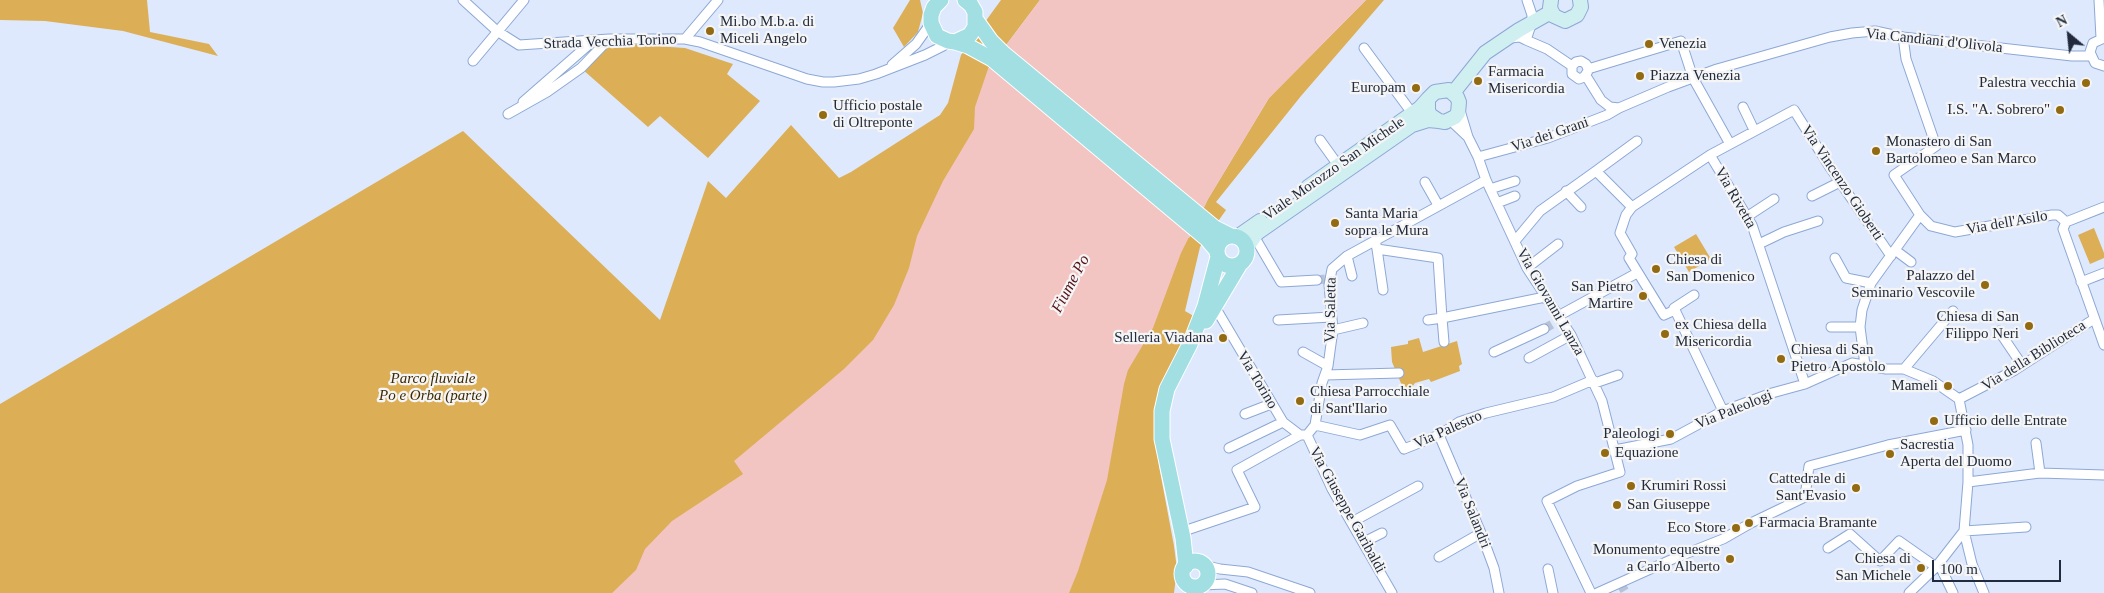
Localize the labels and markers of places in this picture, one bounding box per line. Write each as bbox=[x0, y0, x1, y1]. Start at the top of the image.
place label: Mi.bo M.b.a. di Miceli Angelo bbox=[720, 13, 814, 48]
marker: Mi.bo M.b.a. di Miceli Angelo bbox=[704, 25, 716, 37]
place label: Venezia bbox=[1659, 35, 1706, 53]
marker: Venezia bbox=[1643, 38, 1655, 50]
place label: Farmacia Misericordia bbox=[1488, 63, 1565, 98]
place label: Piazza Venezia bbox=[1650, 67, 1740, 85]
marker: Piazza Venezia bbox=[1634, 70, 1646, 82]
place label: Palestra vecchia bbox=[1979, 74, 2076, 92]
marker: Farmacia Misericordia bbox=[1472, 75, 1484, 87]
marker: Palestra vecchia bbox=[2080, 77, 2092, 89]
place label: Europam bbox=[1351, 79, 1406, 97]
marker: Europam bbox=[1410, 82, 1422, 94]
place label: Ufficio postale di Oltreponte bbox=[833, 97, 922, 132]
place label: I.S. "A. Sobrero" bbox=[1947, 101, 2050, 119]
marker: I.S. "A. Sobrero" bbox=[2054, 104, 2066, 116]
marker: Ufficio postale di Oltreponte bbox=[817, 109, 829, 121]
place label: Monastero di San Bartolomeo e San Marco bbox=[1886, 133, 2036, 168]
marker: Monastero di San Bartolomeo e San Marco bbox=[1870, 145, 1882, 157]
place label: Santa Maria sopra le Mura bbox=[1345, 205, 1428, 240]
marker: Santa Maria sopra le Mura bbox=[1329, 217, 1341, 229]
place label: Chiesa di San Domenico bbox=[1666, 251, 1755, 286]
marker: Chiesa di San Domenico bbox=[1650, 263, 1662, 275]
place label: Palazzo del Seminario Vescovile bbox=[1851, 267, 1975, 302]
place label: San Pietro Martire bbox=[1571, 278, 1633, 313]
marker: Palazzo del Seminario Vescovile bbox=[1979, 279, 1991, 291]
marker: San Pietro Martire bbox=[1637, 290, 1649, 302]
place label: Chiesa di San Filippo Neri bbox=[1937, 308, 2019, 343]
place label: ex Chiesa della Misericordia bbox=[1675, 316, 1767, 351]
marker: Chiesa di San Filippo Neri bbox=[2023, 320, 2035, 332]
marker: ex Chiesa della Misericordia bbox=[1659, 328, 1671, 340]
place label: Selleria Viadana bbox=[1114, 329, 1213, 347]
marker: Selleria Viadana bbox=[1217, 332, 1229, 344]
place label: Chiesa di San Pietro Apostolo bbox=[1791, 341, 1886, 376]
marker: Chiesa di San Pietro Apostolo bbox=[1775, 353, 1787, 365]
place label: Mameli bbox=[1891, 377, 1938, 395]
marker: Mameli bbox=[1942, 380, 1954, 392]
place label: Chiesa Parrocchiale di Sant'Ilario bbox=[1310, 383, 1430, 418]
marker: Chiesa Parrocchiale di Sant'Ilario bbox=[1294, 395, 1306, 407]
place label: Ufficio delle Entrate bbox=[1944, 412, 2067, 430]
marker: Ufficio delle Entrate bbox=[1928, 415, 1940, 427]
place label: Paleologi bbox=[1603, 425, 1660, 443]
marker: Paleologi bbox=[1664, 428, 1676, 440]
place label: Sacrestia Aperta del Duomo bbox=[1900, 436, 2012, 471]
place label: Equazione bbox=[1615, 444, 1678, 462]
marker: Equazione bbox=[1599, 447, 1611, 459]
marker: Sacrestia Aperta del Duomo bbox=[1884, 448, 1896, 460]
place label: Cattedrale di Sant'Evasio bbox=[1769, 470, 1846, 505]
place label: Krumiri Rossi bbox=[1641, 477, 1726, 495]
marker: Krumiri Rossi bbox=[1625, 480, 1637, 492]
marker: Cattedrale di Sant'Evasio bbox=[1850, 482, 1862, 494]
place label: San Giuseppe bbox=[1627, 496, 1710, 514]
marker: San Giuseppe bbox=[1611, 499, 1623, 511]
place label: Farmacia Bramante bbox=[1759, 514, 1877, 532]
marker: Farmacia Bramante bbox=[1743, 517, 1755, 529]
place label: Eco Store bbox=[1667, 519, 1726, 537]
marker: Eco Store bbox=[1730, 522, 1742, 534]
place label: Monumento equestre a Carlo Alberto bbox=[1593, 541, 1720, 576]
place label: Chiesa di San Michele bbox=[1836, 550, 1911, 585]
marker: Monumento equestre a Carlo Alberto bbox=[1724, 553, 1736, 565]
marker: Chiesa di San Michele bbox=[1915, 562, 1927, 574]

